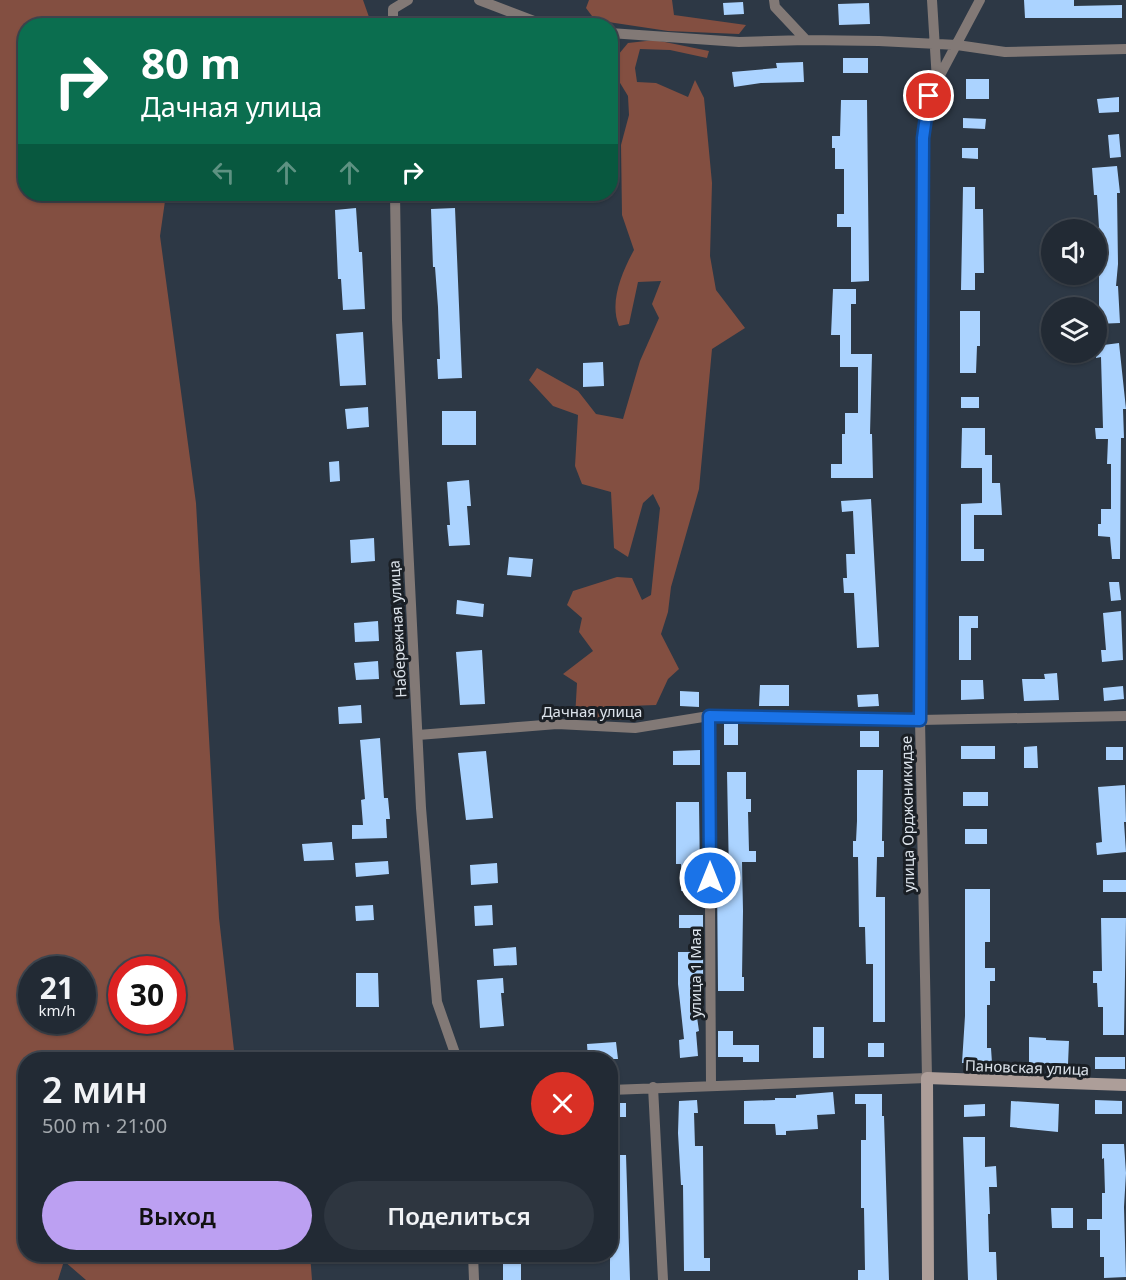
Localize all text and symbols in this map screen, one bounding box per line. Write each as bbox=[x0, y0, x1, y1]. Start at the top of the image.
text: 80 m bbox=[141, 34, 241, 91]
icon: right bbox=[42, 42, 120, 120]
pin bbox=[903, 70, 954, 121]
icon: arrive bbox=[912, 79, 945, 112]
text: Дачная улица bbox=[141, 88, 322, 125]
icon: left bbox=[207, 156, 240, 189]
icon: ahead bbox=[270, 156, 303, 189]
icon: ahead bbox=[333, 156, 366, 189]
icon: right bbox=[396, 156, 429, 189]
map controls bbox=[1041, 219, 1107, 363]
button: sound bbox=[1041, 219, 1107, 285]
button: layers bbox=[1041, 297, 1107, 363]
street label: Набережная улица bbox=[383, 560, 411, 698]
street label: Дачная улица bbox=[542, 701, 642, 721]
street label: улица Орджоникидзе bbox=[896, 736, 918, 892]
position arrow bbox=[678, 846, 742, 910]
street label: улица 1 Мая bbox=[685, 928, 705, 1018]
speed limit sign: 30 bbox=[108, 956, 186, 1034]
text: 21 bbox=[40, 967, 74, 1008]
text: km/h bbox=[39, 1000, 75, 1020]
street label: Пановская улица bbox=[964, 1055, 1090, 1079]
text: 2 мин bbox=[42, 1065, 148, 1114]
button: close bbox=[531, 1072, 594, 1135]
text: 500 m · 21:00 bbox=[42, 1112, 167, 1139]
button: Выход bbox=[42, 1181, 312, 1250]
button: Поделиться bbox=[324, 1181, 594, 1250]

